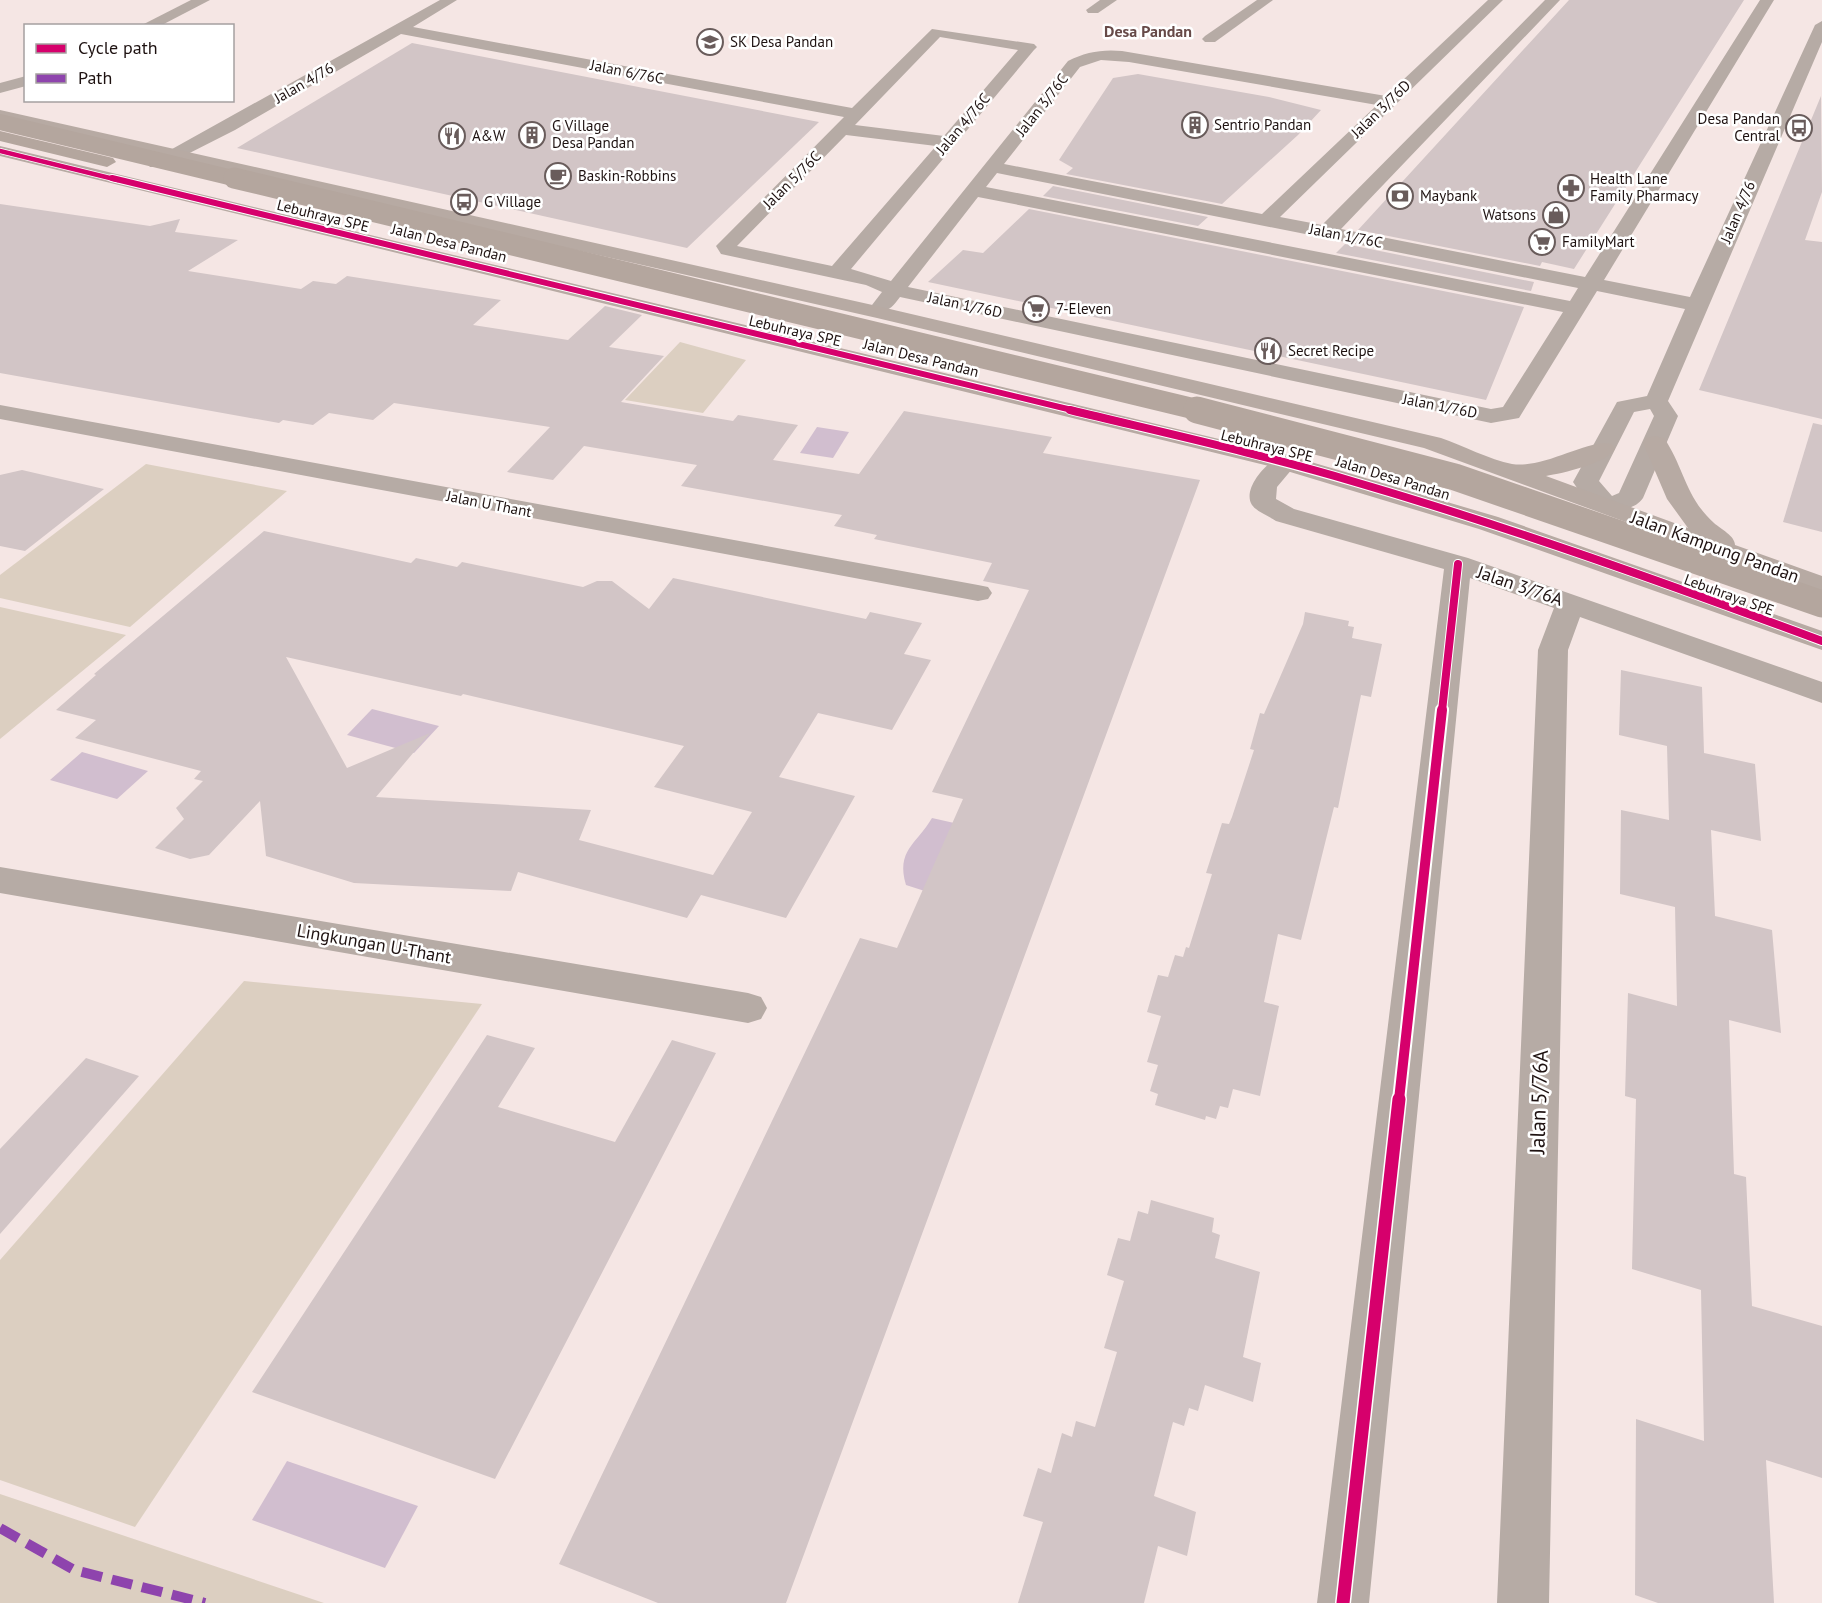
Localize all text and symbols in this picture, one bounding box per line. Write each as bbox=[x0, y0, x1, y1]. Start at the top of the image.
district label: Desa Pandan bbox=[1104, 21, 1192, 41]
legend bbox=[24, 24, 234, 102]
school or university icon: SK Desa Pandan bbox=[695, 27, 725, 57]
place label: SK Desa Pandan bbox=[730, 32, 833, 51]
text: Cycle path bbox=[78, 36, 158, 59]
street label: Jalan 6/76C bbox=[588, 55, 665, 88]
street label: Jalan 4/76 bbox=[270, 58, 337, 108]
text: Path bbox=[78, 66, 112, 89]
street label: Jalan 3/76C bbox=[1011, 70, 1072, 141]
street label: Jalan 3/76D bbox=[1346, 76, 1414, 142]
street label: Jalan 4/76C bbox=[931, 89, 994, 159]
place label: Desa Pandan Central bbox=[1698, 109, 1781, 145]
building icon: Sentrio Pandan bbox=[1180, 110, 1210, 140]
bus stop icon: Desa Pandan Central bbox=[1784, 113, 1814, 143]
place label: Sentrio Pandan bbox=[1214, 115, 1311, 134]
place label: G Village Desa Pandan bbox=[552, 116, 634, 152]
building icon: G Village Desa Pandan bbox=[517, 120, 547, 150]
restaurant icon: A&W bbox=[437, 121, 467, 151]
place label: A&W bbox=[472, 126, 506, 145]
street label: Jalan 5/76C bbox=[758, 147, 825, 213]
cafe icon: Baskin-Robbins bbox=[543, 161, 573, 191]
place label: Baskin-Robbins bbox=[578, 166, 676, 185]
place label: Health Lane Family Pharmacy bbox=[1590, 169, 1699, 205]
pharmacy icon: Health Lane Family Pharmacy bbox=[1556, 173, 1586, 203]
street label: Jalan 4/76 bbox=[1716, 178, 1759, 247]
bank icon: Maybank bbox=[1385, 181, 1415, 211]
place label: Maybank bbox=[1420, 186, 1478, 205]
bus stop icon: G Village bbox=[449, 187, 479, 217]
place label: G Village bbox=[484, 192, 541, 211]
street label: Lebuhraya SPE bbox=[275, 195, 371, 236]
shop icon: Watsons bbox=[1541, 200, 1571, 230]
place label: Watsons bbox=[1483, 205, 1536, 224]
street label: Jalan Desa Pandan bbox=[388, 219, 509, 266]
street label: Jalan 1/76C bbox=[1307, 219, 1384, 252]
supermarket icon: FamilyMart bbox=[1527, 227, 1557, 257]
place label: FamilyMart bbox=[1562, 232, 1635, 251]
street label: Jalan 1/76D bbox=[925, 287, 1004, 322]
supermarket icon: 7-Eleven bbox=[1021, 294, 1051, 324]
place label: 7-Eleven bbox=[1056, 299, 1111, 318]
street label: Lebuhraya SPE bbox=[747, 311, 843, 350]
street label: Jalan Desa Pandan bbox=[860, 334, 981, 381]
restaurant icon: Secret Recipe bbox=[1253, 336, 1283, 366]
place label: Secret Recipe bbox=[1288, 341, 1374, 360]
street label: Jalan 1/76D bbox=[1400, 389, 1479, 422]
street label: Lebuhraya SPE bbox=[1219, 425, 1315, 466]
street label: Jalan Desa Pandan bbox=[1333, 451, 1452, 504]
street label: Jalan U Thant bbox=[444, 486, 533, 521]
street label: Jalan Kampung Pandan bbox=[1627, 505, 1802, 588]
street label: Jalan 3/76A bbox=[1473, 560, 1567, 611]
street label: Lebuhraya SPE bbox=[1682, 569, 1777, 620]
street label: Lingkungan U-Thant bbox=[295, 919, 453, 968]
street label: Jalan 5/76A bbox=[1523, 1049, 1554, 1156]

